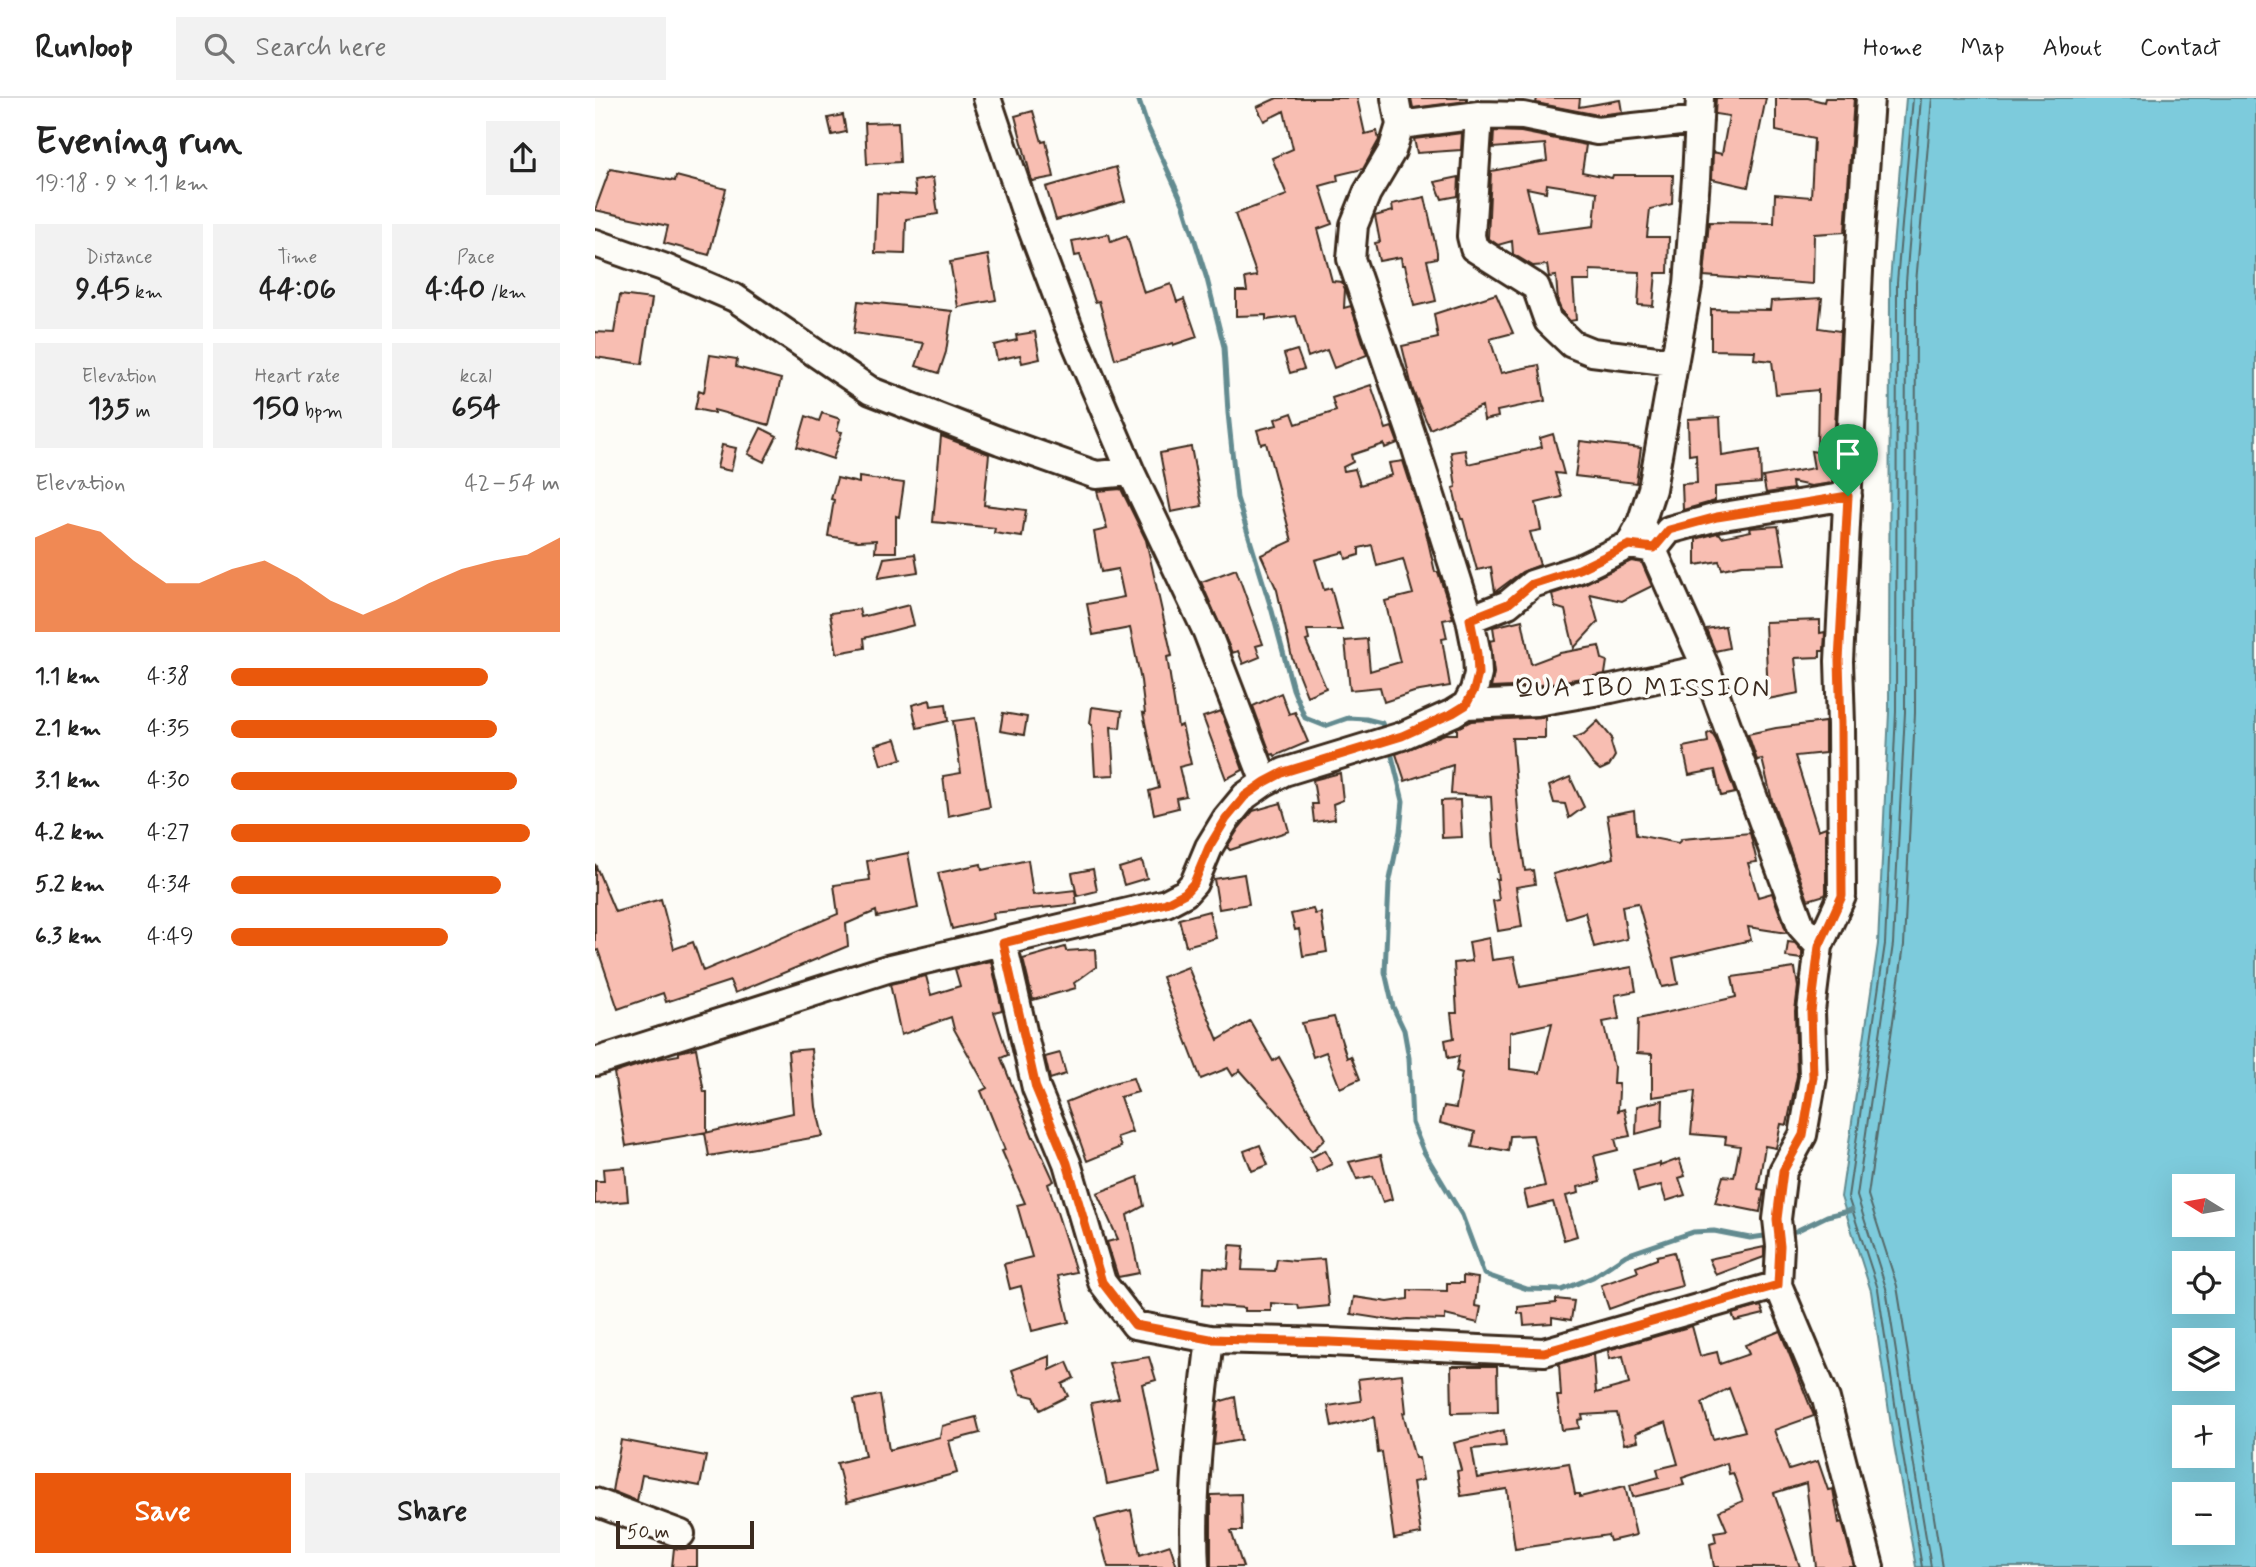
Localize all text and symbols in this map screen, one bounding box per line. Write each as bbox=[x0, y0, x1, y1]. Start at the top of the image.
search box bbox=[176, 17, 666, 80]
text: Runloop bbox=[35, 26, 134, 70]
icon: search bbox=[200, 29, 238, 67]
text: Search here bbox=[256, 31, 386, 65]
text: Home bbox=[1863, 33, 1923, 64]
text: Map bbox=[1961, 33, 2005, 64]
text: About bbox=[2043, 33, 2102, 64]
text: Contact bbox=[2140, 33, 2221, 64]
text: Evening run bbox=[35, 118, 242, 167]
button: share bbox=[486, 121, 560, 195]
text: 19:18 · 9 × 1.1 km bbox=[35, 169, 209, 199]
text: Distance bbox=[86, 245, 153, 270]
text: Time bbox=[278, 245, 317, 270]
text: Pace bbox=[457, 245, 495, 270]
text: 9.45 bbox=[76, 270, 130, 309]
text: 44:06 bbox=[259, 270, 336, 309]
text: 4:40 bbox=[425, 270, 485, 309]
text: km bbox=[130, 280, 163, 305]
text: /km bbox=[485, 280, 526, 305]
text: Elevation bbox=[82, 364, 157, 389]
text: Heart rate bbox=[255, 364, 340, 389]
text: kcal bbox=[460, 364, 492, 389]
text: 135 bbox=[88, 389, 130, 428]
text: 150 bbox=[252, 389, 300, 428]
text: 654 bbox=[451, 389, 500, 428]
text: m bbox=[130, 399, 151, 424]
text: bpm bbox=[300, 399, 343, 424]
pin bbox=[1818, 424, 1878, 496]
icon: arrive bbox=[1829, 435, 1867, 473]
text: Elevation bbox=[35, 469, 126, 499]
text: 42–54 m bbox=[464, 469, 560, 499]
text: 1.1 km bbox=[35, 662, 100, 692]
text: 4:38 bbox=[147, 662, 190, 692]
district label: QUA IBO MISSION bbox=[1515, 672, 1771, 706]
text: 2.1 km bbox=[35, 714, 101, 744]
text: 4:35 bbox=[147, 714, 189, 744]
text: 3.1 km bbox=[35, 766, 100, 796]
text: 4:30 bbox=[147, 766, 190, 796]
text: 4.2 km bbox=[35, 818, 104, 848]
text: 4:27 bbox=[147, 818, 189, 848]
text: 5.2 km bbox=[35, 870, 105, 900]
text: 4:34 bbox=[147, 870, 191, 900]
text: 6.3 km bbox=[35, 922, 102, 952]
text: 4:49 bbox=[147, 922, 194, 952]
north arrow bbox=[2172, 1174, 2235, 1237]
map controls bbox=[2172, 1174, 2235, 1545]
button: locate bbox=[2172, 1251, 2235, 1314]
button: layers bbox=[2172, 1328, 2235, 1391]
button: + bbox=[2172, 1405, 2235, 1468]
button: Save bbox=[35, 1473, 291, 1553]
button: Share bbox=[305, 1473, 560, 1553]
button: − bbox=[2172, 1482, 2235, 1545]
scale bar bbox=[616, 1518, 754, 1550]
text: 50 m bbox=[627, 1520, 670, 1545]

